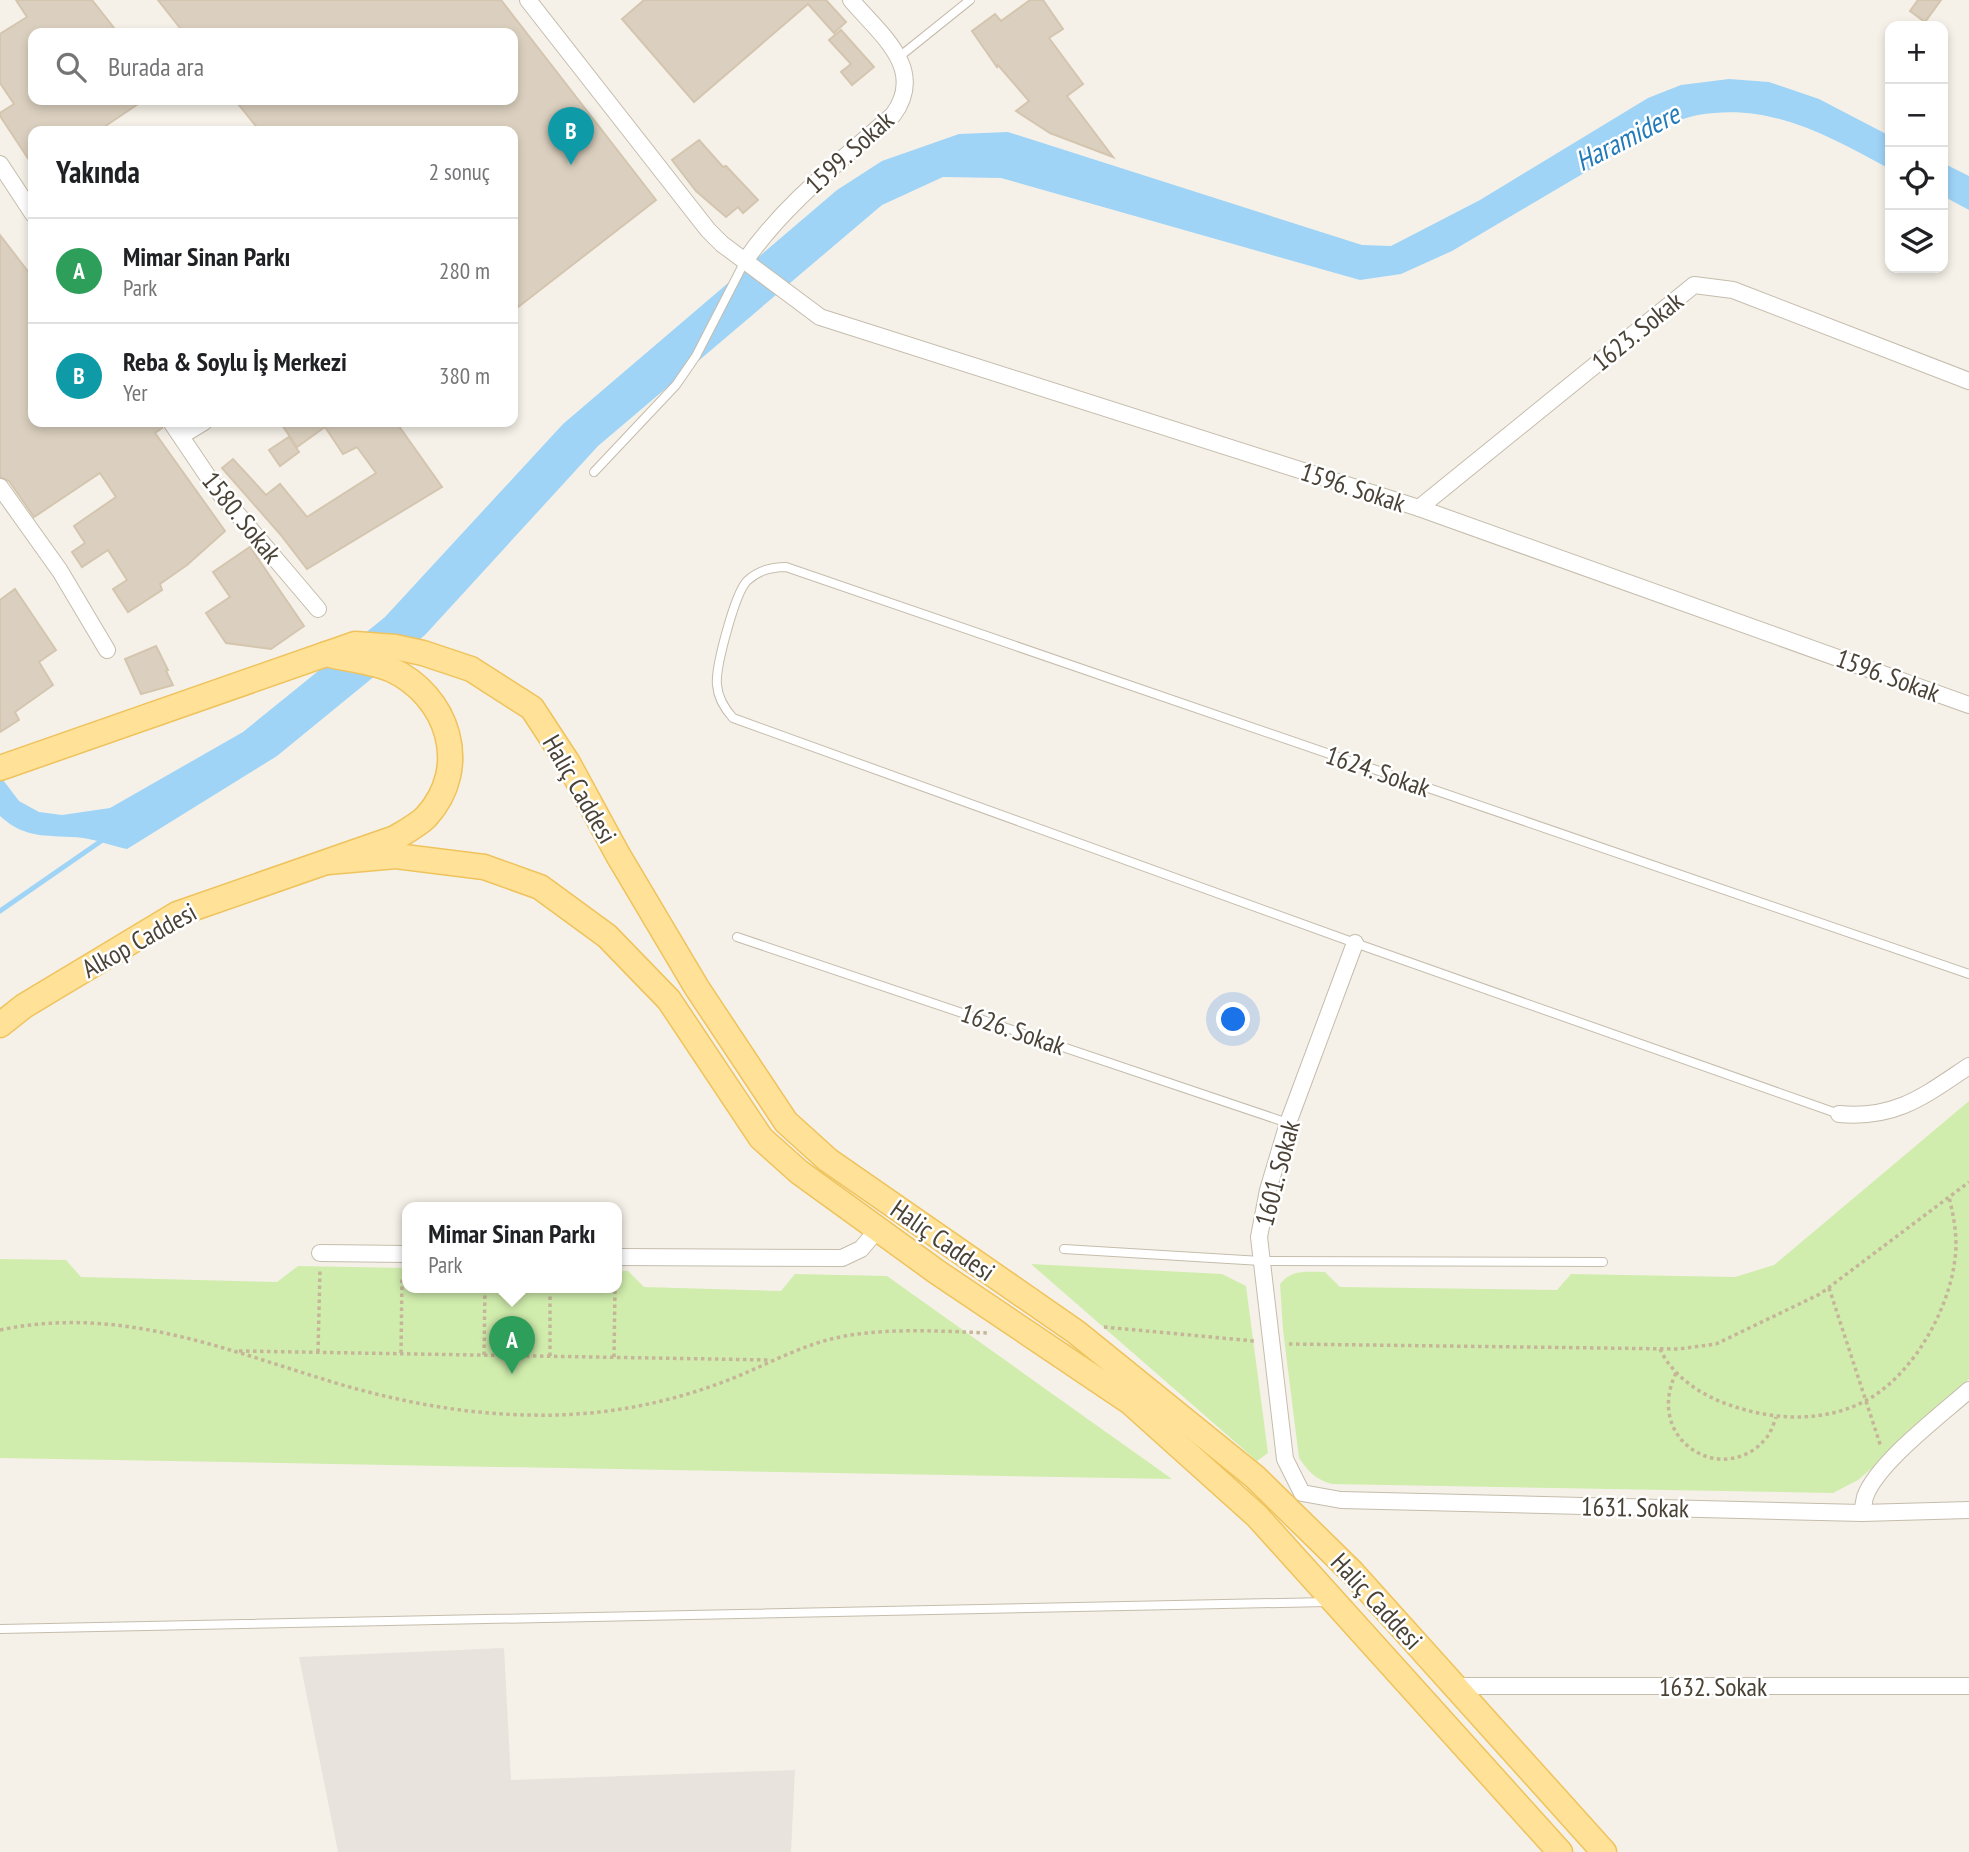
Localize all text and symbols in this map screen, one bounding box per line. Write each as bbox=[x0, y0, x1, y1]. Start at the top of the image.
map controls bbox=[1885, 21, 1948, 273]
button: + bbox=[1885, 21, 1948, 84]
search box bbox=[28, 28, 518, 105]
icon: search bbox=[52, 48, 90, 86]
text: Burada ara bbox=[108, 50, 204, 83]
button: − bbox=[1885, 84, 1948, 147]
water label: Haramidere bbox=[1569, 94, 1688, 179]
street label: 1599. Sokak bbox=[798, 104, 900, 200]
pin: B bbox=[548, 107, 594, 165]
button: locate bbox=[1885, 147, 1948, 210]
text: Yakında bbox=[56, 152, 140, 191]
text: 2 sonuç bbox=[429, 157, 490, 186]
button: layers bbox=[1885, 210, 1948, 273]
text: Mimar Sinan Parkı bbox=[123, 240, 290, 273]
text: A bbox=[73, 256, 85, 285]
text: 280 m bbox=[439, 256, 490, 285]
text: Park bbox=[123, 273, 157, 302]
street label: 1623. Sokak bbox=[1585, 284, 1689, 378]
text: Reba & Soylu İş Merkezi bbox=[123, 345, 347, 378]
text: B bbox=[73, 361, 85, 390]
text: 380 m bbox=[439, 361, 490, 390]
text: Yer bbox=[123, 378, 148, 407]
street label: 1596. Sokak bbox=[1296, 455, 1410, 519]
street label: 1580. Sokak bbox=[195, 465, 289, 569]
street label: 1596. Sokak bbox=[1832, 641, 1944, 709]
street label: Haliç Caddesi bbox=[536, 729, 624, 849]
street label: 1624. Sokak bbox=[1321, 738, 1435, 804]
street label: Alkop Caddesi bbox=[76, 895, 202, 985]
street label: 1626. Sokak bbox=[956, 996, 1070, 1062]
your location bbox=[1216, 1002, 1250, 1036]
street label: 1601. Sokak bbox=[1247, 1116, 1307, 1230]
street label: Haliç Caddesi bbox=[884, 1192, 1002, 1288]
popup bbox=[402, 1202, 622, 1293]
text: Mimar Sinan Parkı bbox=[428, 1217, 596, 1250]
text: Park bbox=[428, 1250, 462, 1279]
pin: A bbox=[489, 1316, 535, 1374]
street label: 1631. Sokak bbox=[1581, 1490, 1689, 1524]
street label: Haliç Caddesi bbox=[1324, 1546, 1430, 1656]
street label: 1632. Sokak bbox=[1659, 1670, 1767, 1703]

